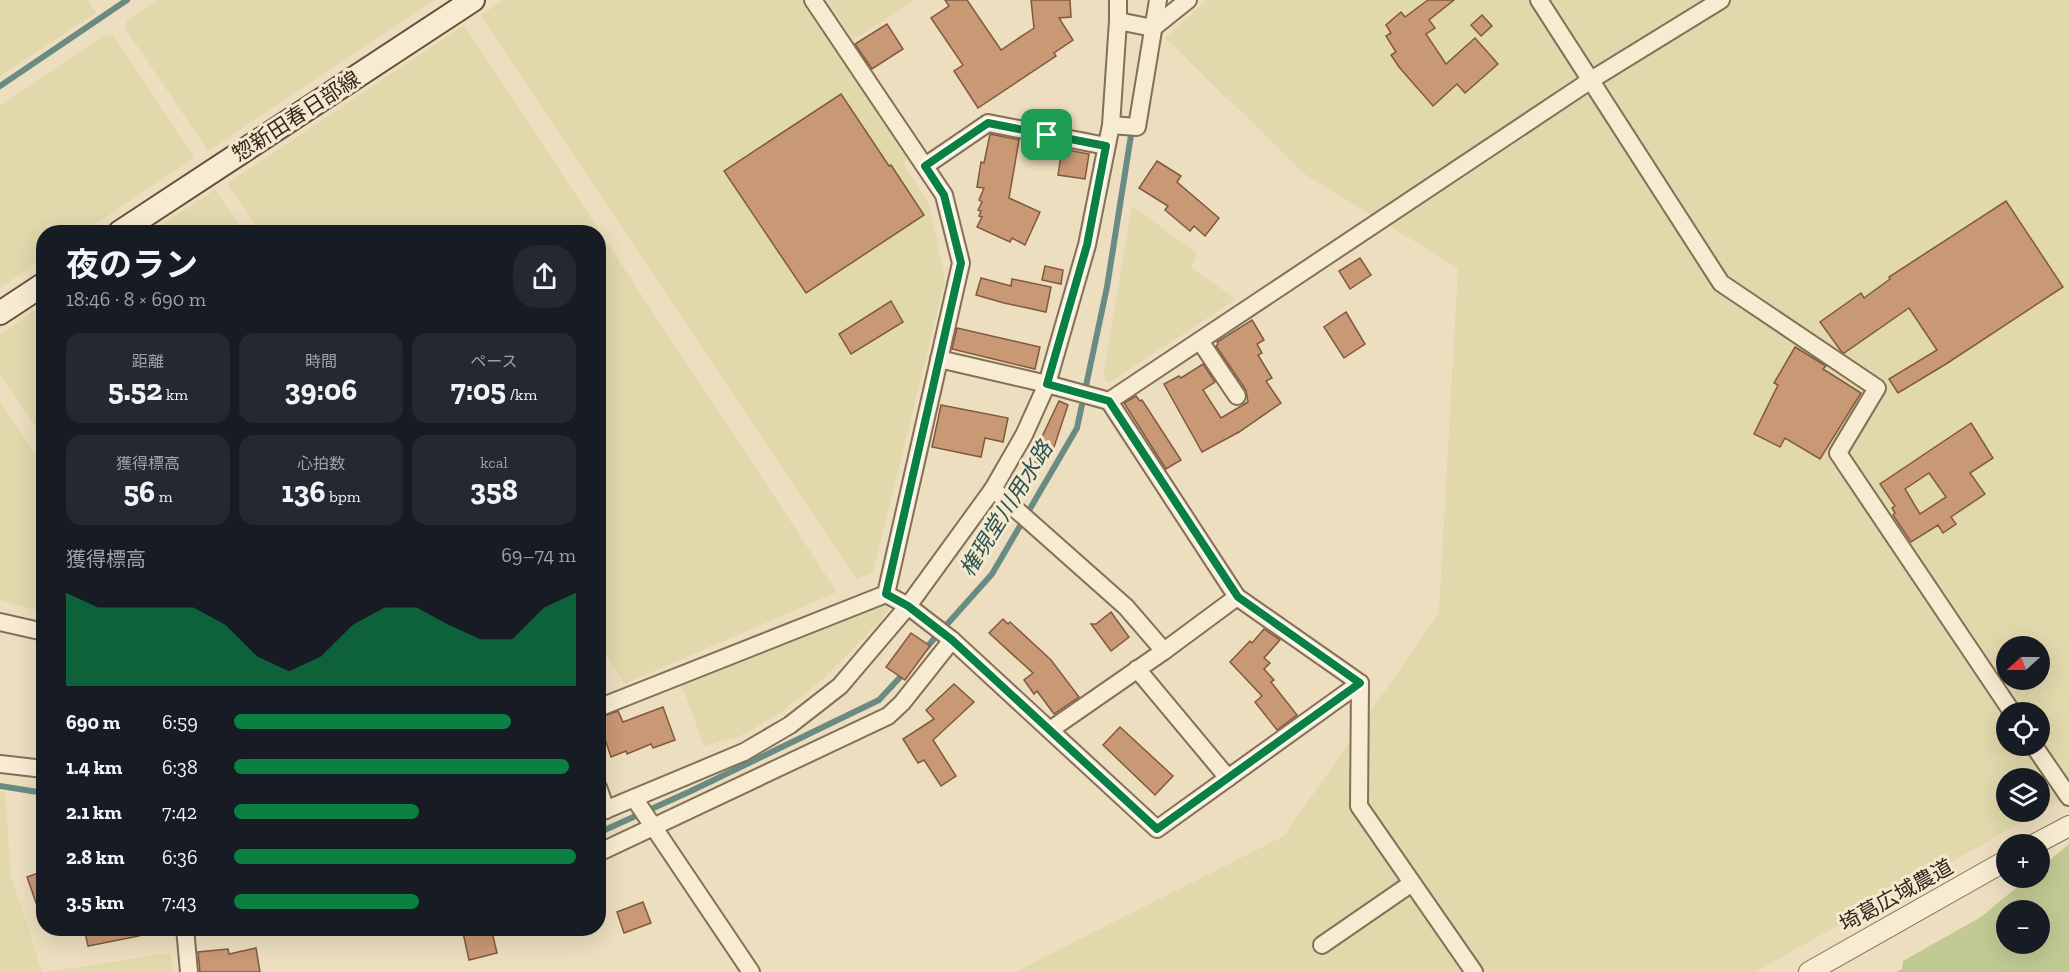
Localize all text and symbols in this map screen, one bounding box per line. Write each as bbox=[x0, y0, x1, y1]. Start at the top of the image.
street label: 惣新田春日部線 bbox=[228, 65, 364, 167]
pin bbox=[1021, 109, 1072, 160]
icon: arrive bbox=[1030, 118, 1063, 151]
text: 夜のラン bbox=[66, 245, 198, 284]
button: share bbox=[513, 245, 576, 308]
text: 18:46 · 8 × 690 m bbox=[66, 287, 206, 311]
text: 距離 bbox=[132, 352, 164, 371]
text: 時間 bbox=[305, 352, 337, 371]
text: ペース bbox=[470, 352, 518, 371]
text: 5.52 bbox=[108, 372, 162, 408]
text: 39:06 bbox=[285, 372, 357, 408]
text: 7:05 bbox=[451, 372, 506, 408]
text: km bbox=[162, 385, 188, 404]
text: /km bbox=[506, 385, 537, 404]
water label: 権現堂川用水路 bbox=[954, 435, 1059, 581]
text: kcal bbox=[480, 453, 508, 472]
text: 獲得標高 bbox=[116, 454, 180, 473]
text: 心拍数 bbox=[297, 454, 345, 473]
text: 358 bbox=[470, 472, 518, 508]
text: 56 bbox=[123, 474, 155, 510]
text: 136 bbox=[282, 474, 326, 510]
text: m bbox=[155, 487, 173, 506]
text: bpm bbox=[326, 487, 361, 506]
text: 69–74 m bbox=[501, 543, 576, 567]
text: 獲得標高 bbox=[66, 547, 146, 571]
north arrow bbox=[1996, 636, 2050, 690]
map controls bbox=[1996, 636, 2050, 954]
button: locate bbox=[1996, 702, 2050, 756]
text: 690 m bbox=[66, 710, 120, 734]
text: 6:59 bbox=[162, 710, 198, 734]
text: 1.4 km bbox=[66, 755, 122, 779]
text: 6:38 bbox=[162, 755, 198, 779]
button: layers bbox=[1996, 768, 2050, 822]
text: 2.1 km bbox=[66, 800, 122, 824]
text: 7:42 bbox=[162, 800, 197, 824]
button: + bbox=[1996, 834, 2050, 888]
text: 2.8 km bbox=[66, 845, 124, 869]
text: 6:36 bbox=[162, 845, 198, 869]
street label: 埼葛広域農道 bbox=[1835, 854, 1957, 936]
text: 3.5 km bbox=[66, 890, 124, 914]
text: 7:43 bbox=[162, 890, 196, 914]
button: − bbox=[1996, 900, 2050, 954]

